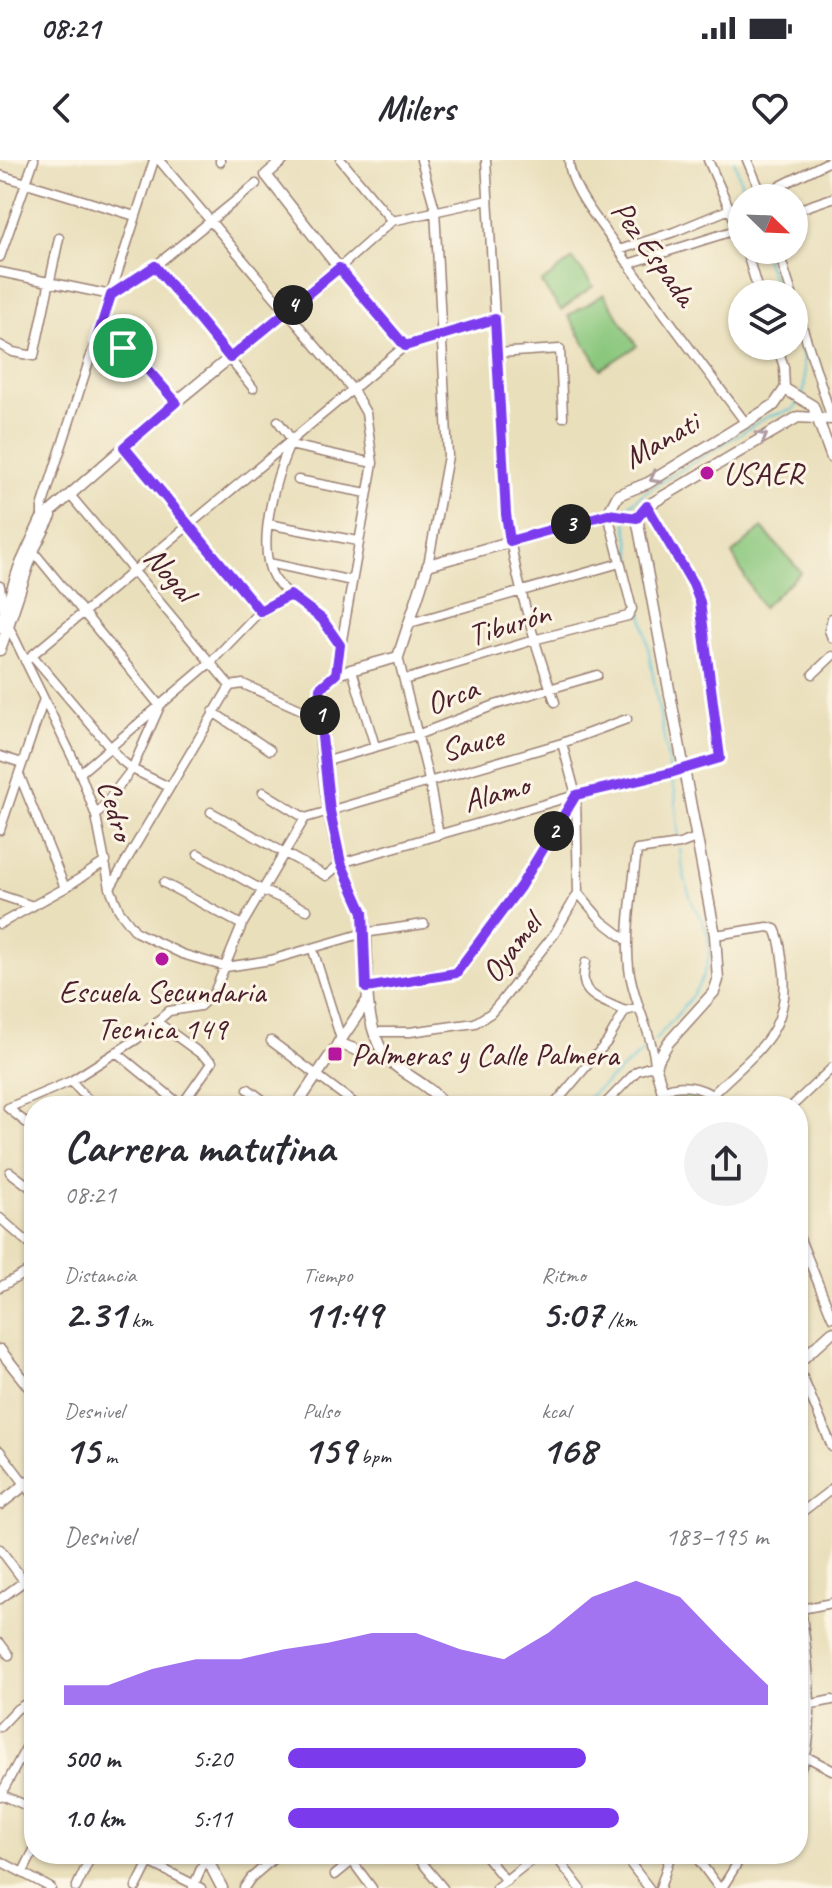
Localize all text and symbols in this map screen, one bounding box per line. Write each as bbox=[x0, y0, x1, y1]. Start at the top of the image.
text: 08:21 bbox=[40, 9, 100, 47]
text: Milers bbox=[377, 85, 455, 131]
icon: back bbox=[40, 86, 84, 130]
icon: heart bbox=[748, 86, 792, 130]
north arrow bbox=[728, 184, 808, 264]
map controls bbox=[728, 184, 808, 360]
street label: Pez Espada bbox=[602, 192, 708, 316]
button: layers bbox=[728, 280, 808, 360]
pin: 4 bbox=[273, 285, 313, 325]
text: 4 bbox=[288, 291, 298, 319]
pin bbox=[89, 314, 157, 382]
icon: arrive bbox=[101, 326, 145, 370]
street label: Manati bbox=[616, 400, 710, 478]
one-way arrow bbox=[754, 432, 768, 447]
place label: USAER bbox=[723, 453, 806, 494]
marker: USAER bbox=[698, 464, 716, 482]
one-way arrow bbox=[649, 468, 663, 483]
pin: 3 bbox=[551, 504, 591, 544]
text: 3 bbox=[566, 510, 576, 538]
street label: Nogal bbox=[135, 538, 209, 614]
street label: Tiburón bbox=[463, 592, 557, 656]
street label: Orca bbox=[420, 667, 486, 725]
pin: 1 bbox=[300, 695, 340, 735]
text: 1 bbox=[315, 701, 325, 729]
street label: Sauce bbox=[436, 714, 510, 771]
street label: Alamo bbox=[458, 763, 537, 822]
street label: Cedro bbox=[88, 775, 145, 848]
pin: 2 bbox=[534, 811, 574, 851]
text: 2 bbox=[549, 817, 559, 845]
street label: Oyamel bbox=[472, 901, 554, 991]
marker: Escuela Secundaria Tecnica 149 bbox=[153, 950, 171, 968]
place label: Escuela Secundaria Tecnica 149 bbox=[59, 971, 268, 1049]
place label: Palmeras y Calle Palmera bbox=[351, 1034, 621, 1075]
marker: Palmeras y Calle Palmera bbox=[326, 1045, 344, 1063]
text: Carrera matutina bbox=[64, 1120, 334, 1175]
button: share bbox=[684, 1122, 768, 1206]
text: 08:21 bbox=[64, 1178, 116, 1211]
text: Distancia bbox=[64, 1261, 136, 1289]
text: Tiempo bbox=[303, 1261, 352, 1289]
text: Ritmo bbox=[541, 1261, 586, 1289]
text: 2.31 bbox=[64, 1289, 126, 1339]
text: 11:49 bbox=[303, 1289, 382, 1339]
text: 5:07 bbox=[541, 1289, 602, 1339]
text: km bbox=[126, 1306, 153, 1334]
text: /km bbox=[602, 1306, 637, 1334]
text: Desnivel bbox=[64, 1397, 124, 1425]
text: Pulso bbox=[303, 1397, 340, 1425]
text: kcal bbox=[541, 1397, 570, 1425]
text: 15 bbox=[64, 1425, 99, 1475]
text: 159 bbox=[303, 1425, 356, 1475]
text: 168 bbox=[541, 1425, 596, 1475]
text: m bbox=[99, 1442, 117, 1470]
text: bpm bbox=[356, 1442, 391, 1470]
text: Desnivel bbox=[64, 1520, 135, 1553]
text: 183–195 m bbox=[665, 1520, 768, 1553]
text: 500 m bbox=[64, 1742, 120, 1775]
text: 5:20 bbox=[192, 1742, 232, 1775]
text: 1.0 km bbox=[64, 1802, 124, 1835]
text: 5:11 bbox=[192, 1802, 232, 1835]

